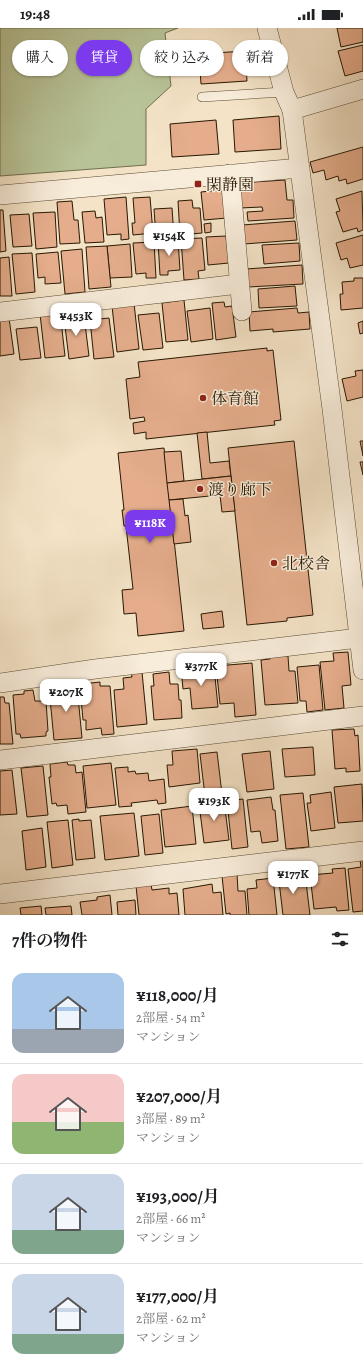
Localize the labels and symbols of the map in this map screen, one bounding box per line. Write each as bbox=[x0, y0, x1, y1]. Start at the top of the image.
place label: 閑静園 bbox=[206, 174, 254, 196]
marker: 閑静園 bbox=[193, 179, 203, 189]
pin: ¥154K bbox=[141, 223, 197, 257]
pin: ¥453K bbox=[48, 303, 104, 337]
place label: 体育館 bbox=[211, 388, 259, 410]
marker: 体育館 bbox=[198, 393, 208, 403]
place label: 渡り廊下 bbox=[208, 479, 272, 501]
marker: 渡り廊下 bbox=[195, 484, 205, 494]
pin: ¥118K bbox=[122, 510, 178, 544]
place label: 北校舎 bbox=[282, 553, 330, 575]
marker: 北校舎 bbox=[269, 558, 279, 568]
pin: ¥377K bbox=[173, 653, 229, 687]
pin: ¥207K bbox=[38, 679, 94, 713]
pin: ¥193K bbox=[186, 788, 242, 822]
pin: ¥177K bbox=[265, 861, 321, 895]

